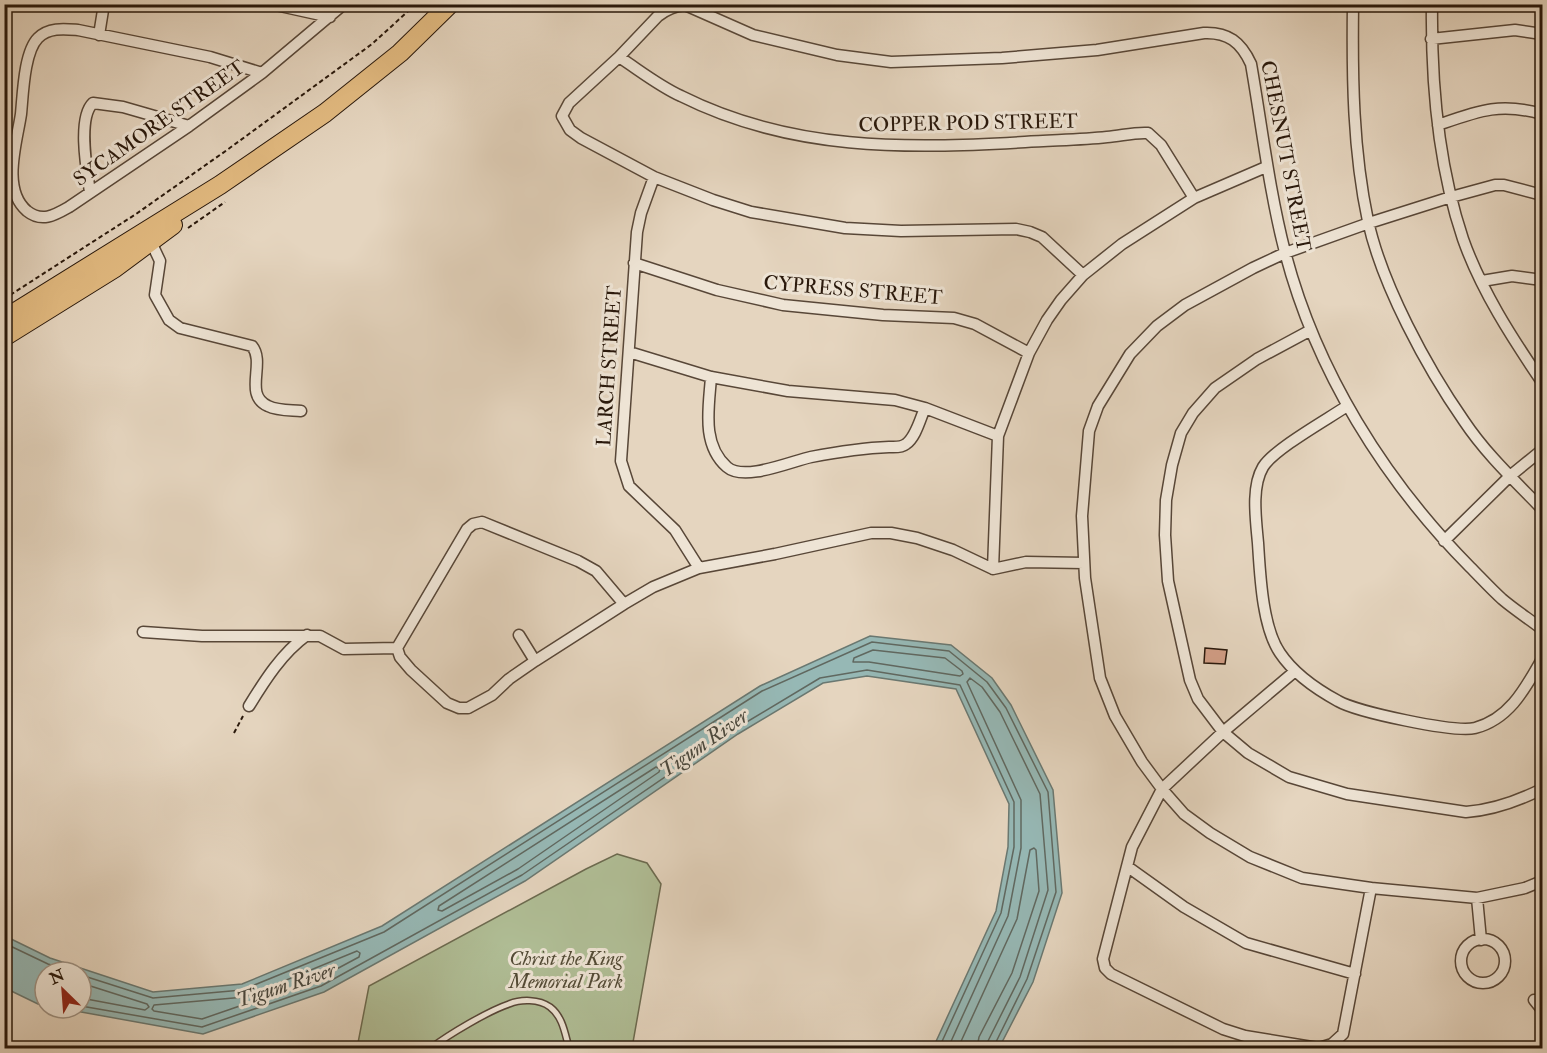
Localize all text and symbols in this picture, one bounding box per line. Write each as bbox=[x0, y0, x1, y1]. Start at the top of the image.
street label: SYCAMORE STREET bbox=[68, 54, 250, 192]
street label: CHESNUT STREET bbox=[1255, 58, 1317, 254]
street label: COPPER POD STREET bbox=[858, 109, 1078, 137]
street label: CYPRESS STREET bbox=[763, 270, 944, 310]
street label: LARCH STREET bbox=[591, 285, 627, 447]
water label: Tigum River bbox=[654, 702, 755, 783]
park label: Christ the King Memorial Park bbox=[508, 946, 624, 994]
water label: Tigum River bbox=[233, 956, 340, 1014]
north arrow bbox=[33, 960, 93, 1020]
text: N bbox=[45, 965, 68, 990]

